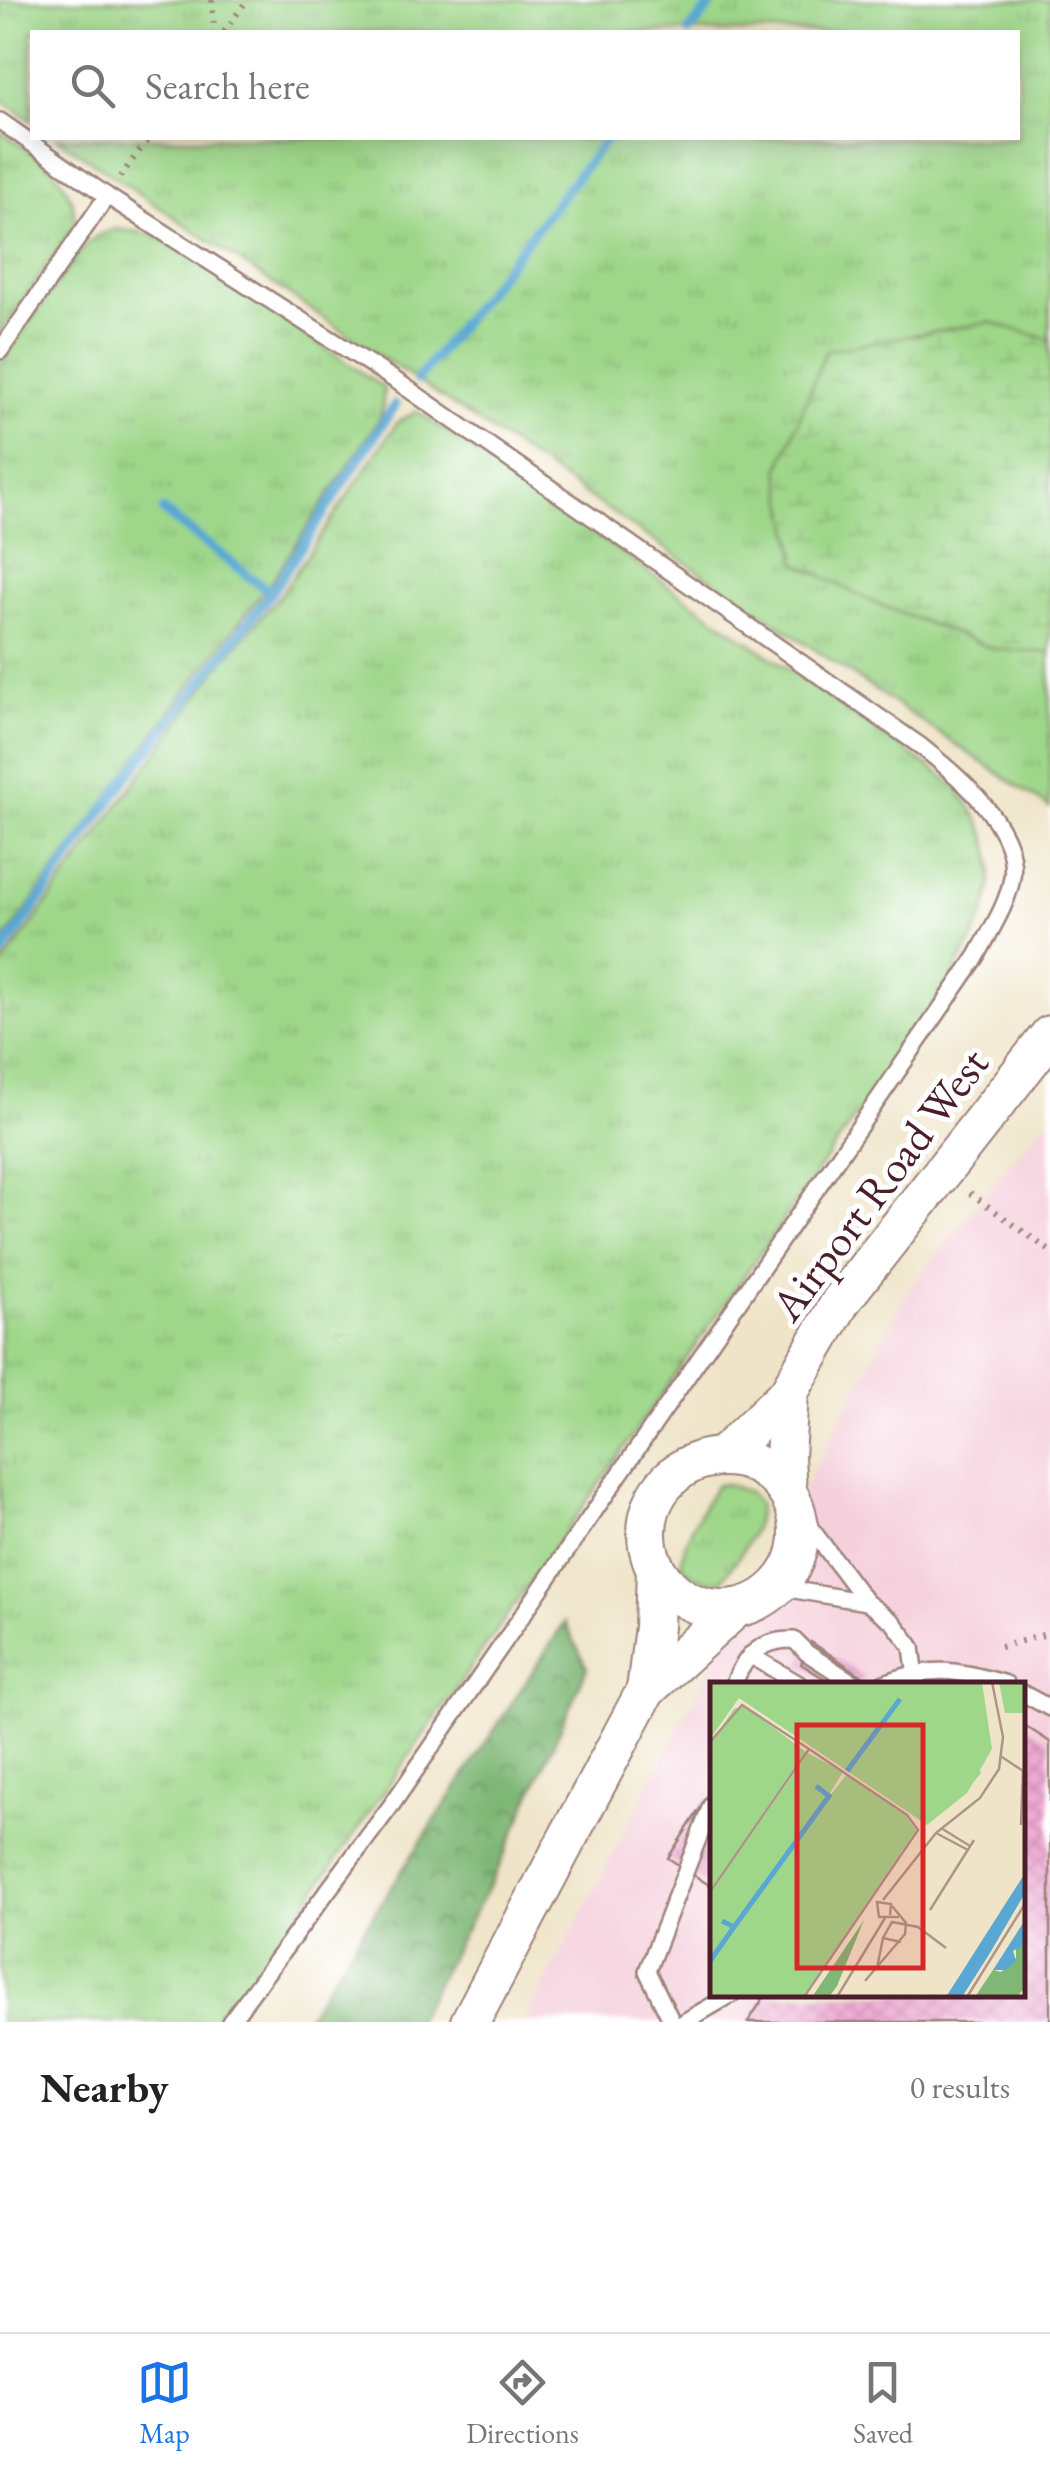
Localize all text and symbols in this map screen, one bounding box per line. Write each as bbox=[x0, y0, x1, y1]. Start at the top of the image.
search box bbox=[30, 30, 1020, 140]
icon: search bbox=[65, 58, 120, 113]
text: Search here bbox=[145, 61, 310, 110]
street label: Airport Road West bbox=[757, 1036, 1001, 1333]
inset map bbox=[710, 1682, 1025, 1997]
text: Nearby bbox=[40, 2060, 169, 2115]
text: 0 results bbox=[910, 2066, 1010, 2108]
tab: Map bbox=[137, 2355, 192, 2451]
tab: Directions bbox=[466, 2355, 579, 2451]
tab: Saved bbox=[853, 2355, 913, 2451]

